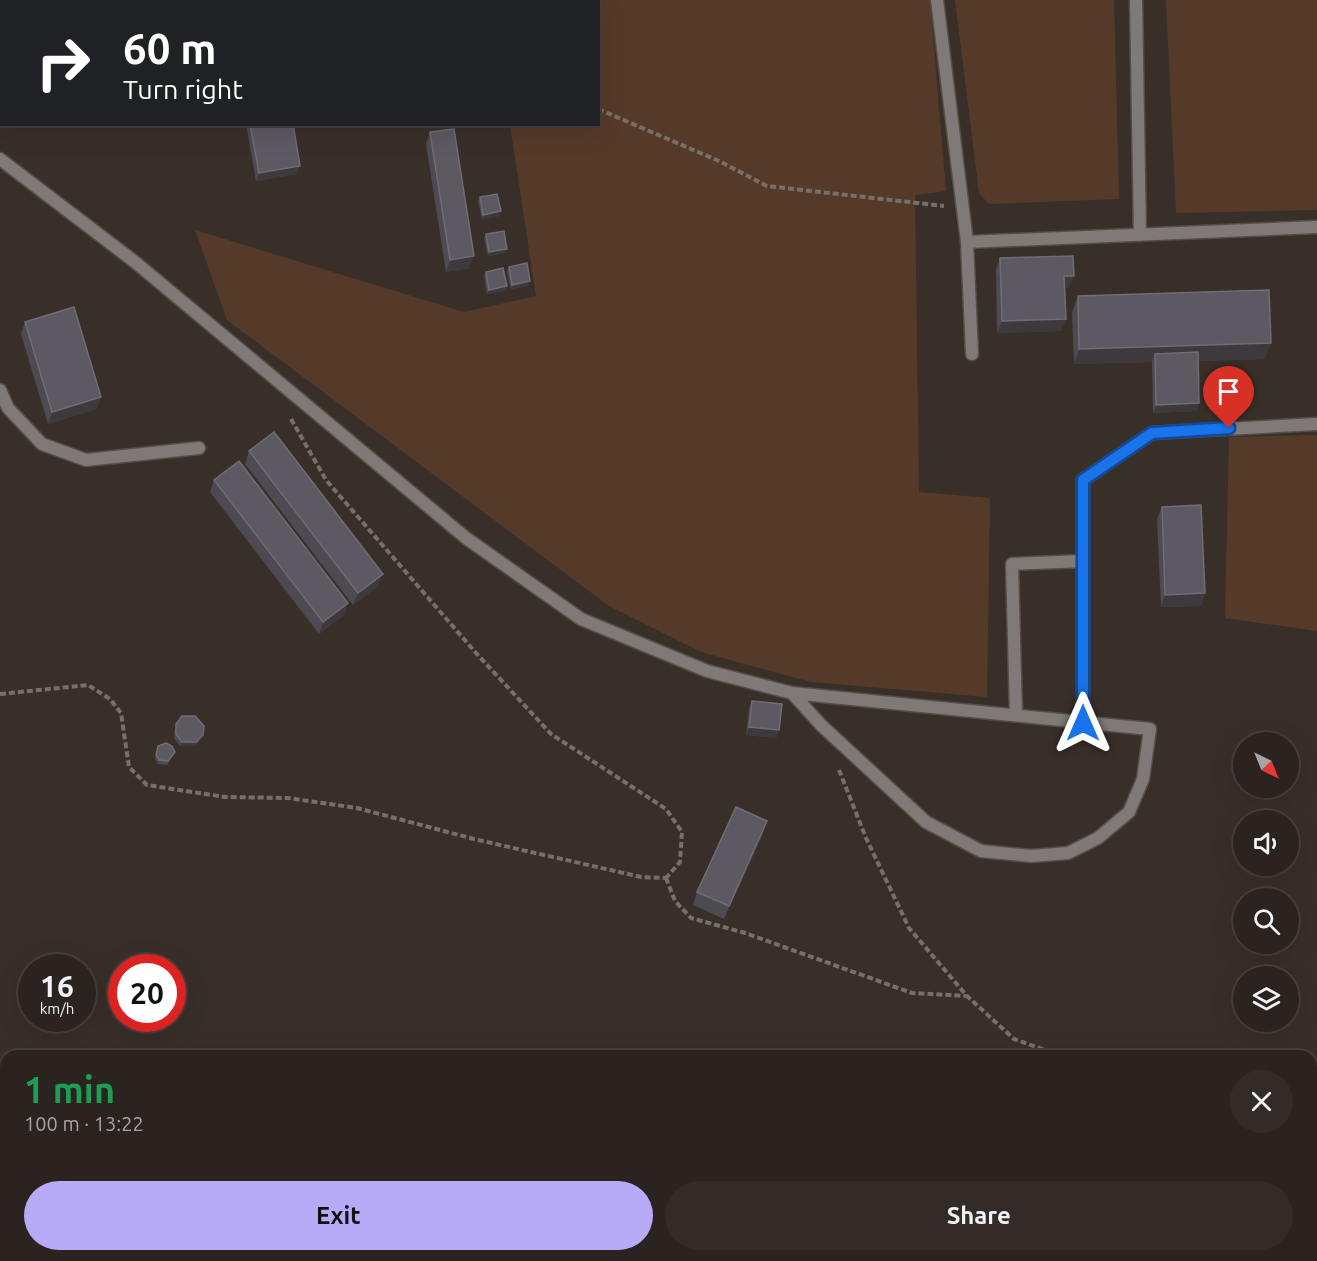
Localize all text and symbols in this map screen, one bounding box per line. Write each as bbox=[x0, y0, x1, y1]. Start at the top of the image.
icon: right bbox=[24, 24, 102, 102]
text: 60 m bbox=[123, 25, 217, 72]
text: Turn right bbox=[123, 74, 243, 104]
pin bbox=[1203, 366, 1254, 428]
icon: arrive bbox=[1212, 375, 1245, 408]
position arrow bbox=[1051, 691, 1115, 755]
north arrow bbox=[1233, 732, 1299, 798]
map controls bbox=[1233, 732, 1299, 1032]
button: sound bbox=[1233, 810, 1299, 876]
button: search bbox=[1233, 888, 1299, 954]
speed limit sign: 20 bbox=[108, 954, 186, 1032]
button: layers bbox=[1233, 966, 1299, 1032]
text: 16 bbox=[40, 969, 74, 1003]
text: km/h bbox=[40, 1000, 74, 1017]
text: 1 min bbox=[24, 1069, 115, 1110]
button: close bbox=[1230, 1070, 1293, 1133]
text: 100 m · 13:22 bbox=[24, 1112, 144, 1135]
button: Exit bbox=[24, 1181, 653, 1250]
button: Share bbox=[665, 1181, 1293, 1250]

